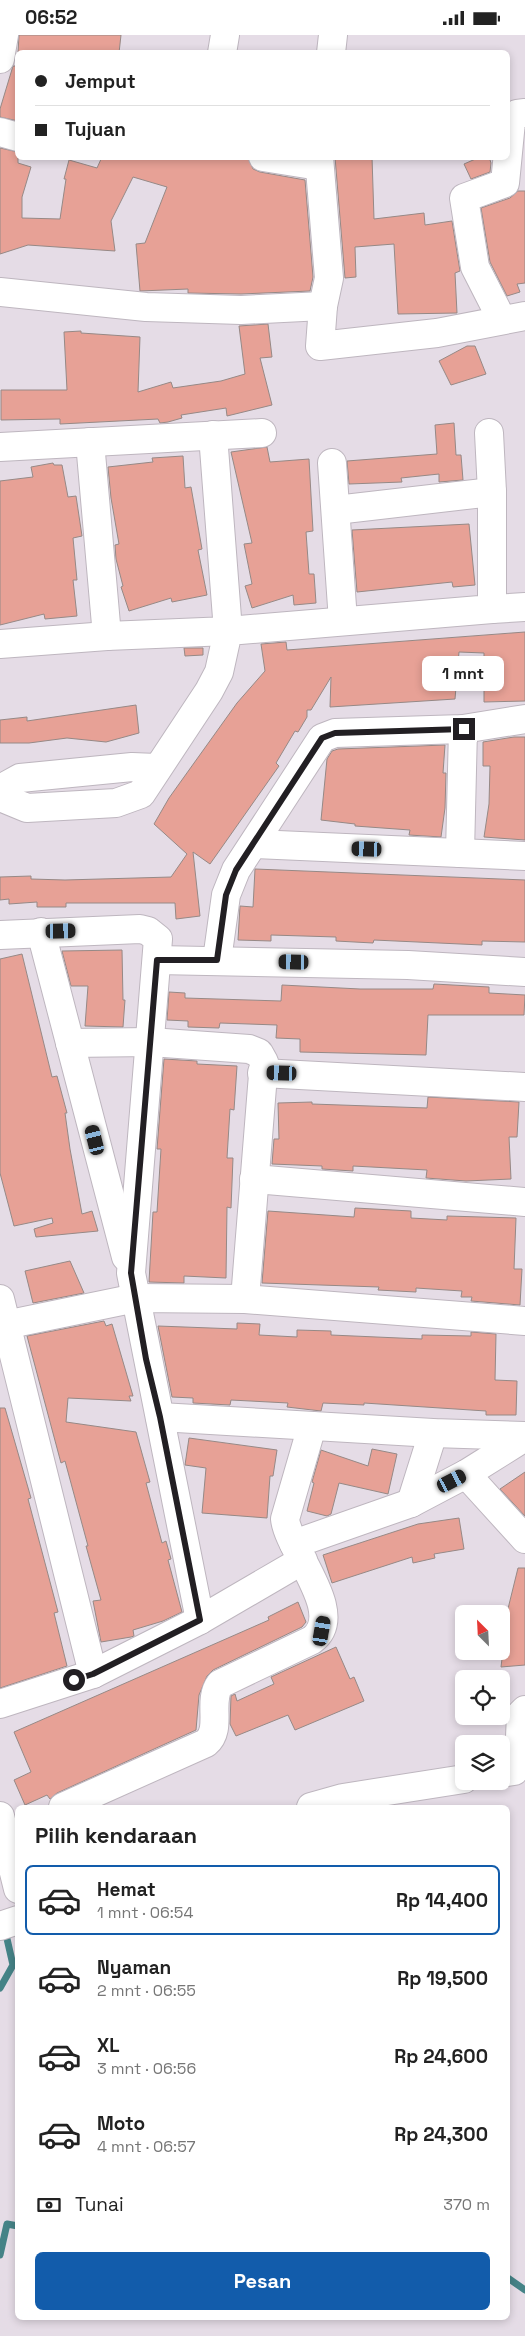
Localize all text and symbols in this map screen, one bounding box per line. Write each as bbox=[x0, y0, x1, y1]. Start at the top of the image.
text: 06:52 bbox=[25, 5, 77, 30]
text: Jemput bbox=[65, 69, 136, 94]
text: Tujuan bbox=[65, 117, 126, 142]
callout: 1 mnt bbox=[423, 657, 505, 691]
text: 1 mnt bbox=[442, 663, 484, 684]
route end bbox=[453, 718, 475, 740]
car bbox=[351, 841, 382, 857]
car bbox=[45, 923, 76, 939]
car bbox=[278, 954, 309, 970]
car bbox=[266, 1065, 297, 1081]
car bbox=[84, 1124, 105, 1156]
car bbox=[435, 1468, 468, 1494]
north arrow bbox=[455, 1605, 510, 1660]
map controls bbox=[455, 1605, 510, 1790]
car bbox=[312, 1615, 331, 1647]
route start bbox=[63, 1669, 85, 1691]
button: locate bbox=[455, 1670, 510, 1725]
button: layers bbox=[455, 1735, 510, 1790]
text: Pilih kendaraan bbox=[35, 1821, 197, 1849]
text: Hemat bbox=[97, 1877, 156, 1902]
icon: car bbox=[37, 1878, 82, 1923]
text: Rp 14,400 bbox=[396, 1888, 488, 1913]
text: 1 mnt · 06:54 bbox=[97, 1902, 193, 1923]
text: Nyaman bbox=[97, 1955, 171, 1980]
icon: car bbox=[37, 1956, 82, 2001]
text: Rp 19,500 bbox=[397, 1966, 488, 1991]
text: 2 mnt · 06:55 bbox=[97, 1980, 196, 2001]
text: XL bbox=[97, 2033, 120, 2058]
icon: car bbox=[37, 2034, 82, 2079]
text: Rp 24,600 bbox=[394, 2044, 488, 2069]
text: 3 mnt · 06:56 bbox=[97, 2058, 196, 2079]
text: Moto bbox=[97, 2111, 145, 2136]
icon: car bbox=[37, 2112, 82, 2157]
text: Rp 24,300 bbox=[394, 2122, 488, 2147]
text: 4 mnt · 06:57 bbox=[97, 2136, 196, 2157]
icon: cash bbox=[35, 2191, 63, 2219]
text: Tunai bbox=[75, 2192, 124, 2217]
text: 370 m bbox=[443, 2194, 490, 2215]
button: Pesan bbox=[35, 2252, 490, 2310]

